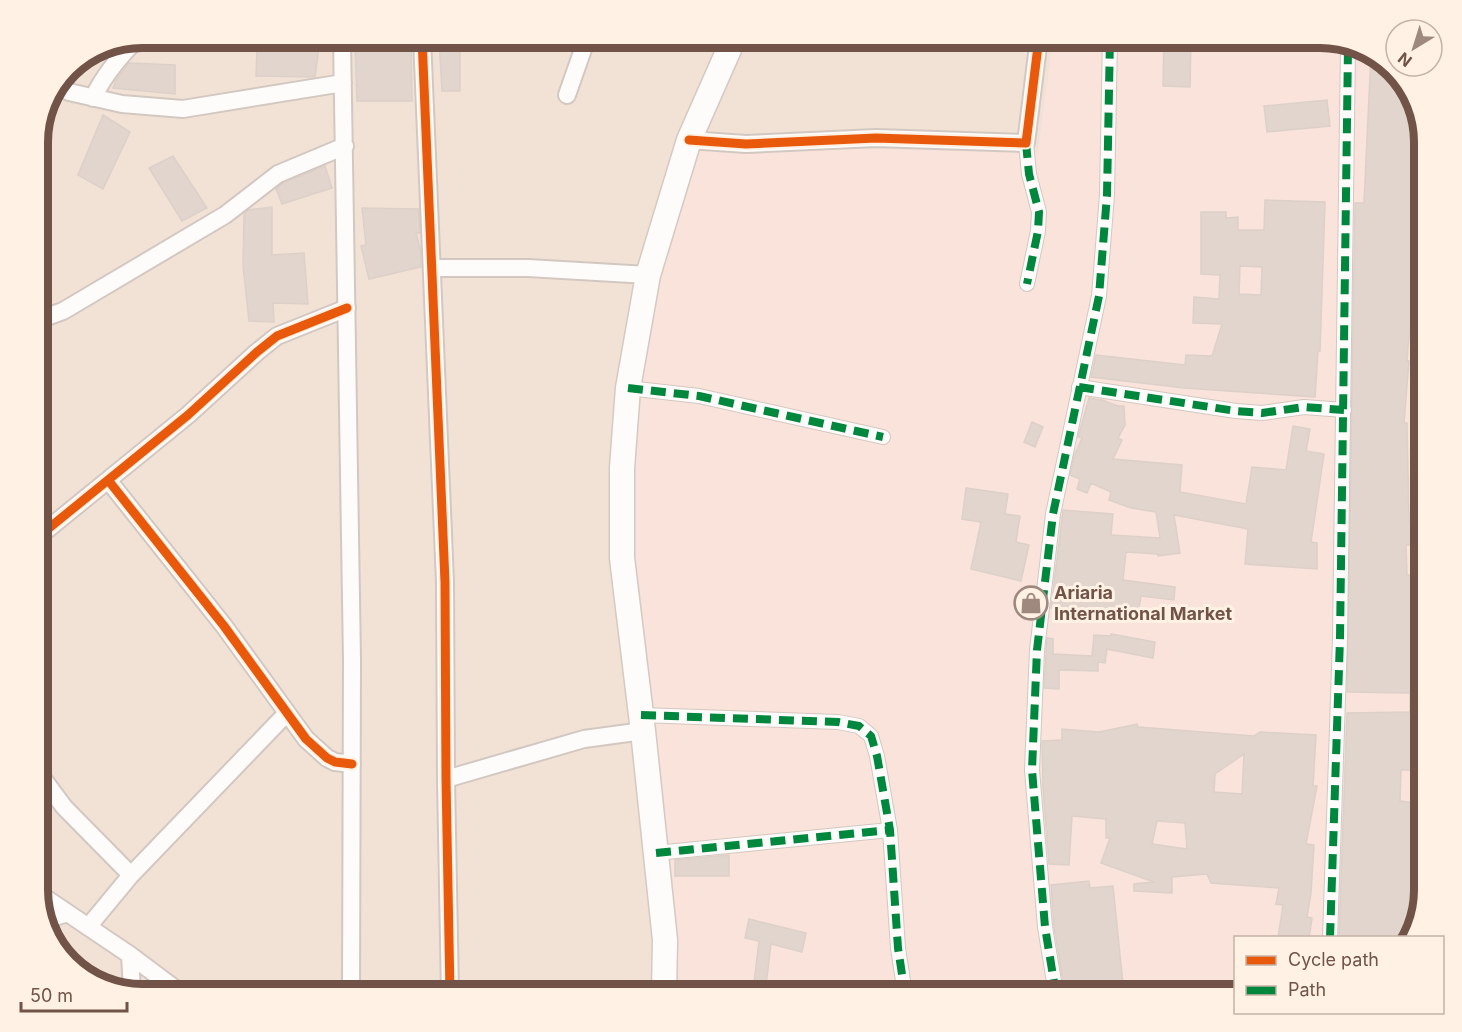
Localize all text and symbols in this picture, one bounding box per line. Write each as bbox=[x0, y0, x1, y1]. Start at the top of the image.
north arrow bbox=[1384, 18, 1444, 78]
text: N bbox=[1394, 48, 1416, 71]
place label: Ariaria International Market bbox=[1054, 582, 1232, 624]
shop icon: Ariaria International Market bbox=[1013, 585, 1049, 621]
legend bbox=[1234, 936, 1444, 1014]
text: Cycle path bbox=[1288, 949, 1379, 970]
scale bar bbox=[21, 975, 128, 1013]
text: Path bbox=[1288, 979, 1326, 1000]
text: 50 m bbox=[30, 985, 73, 1006]

